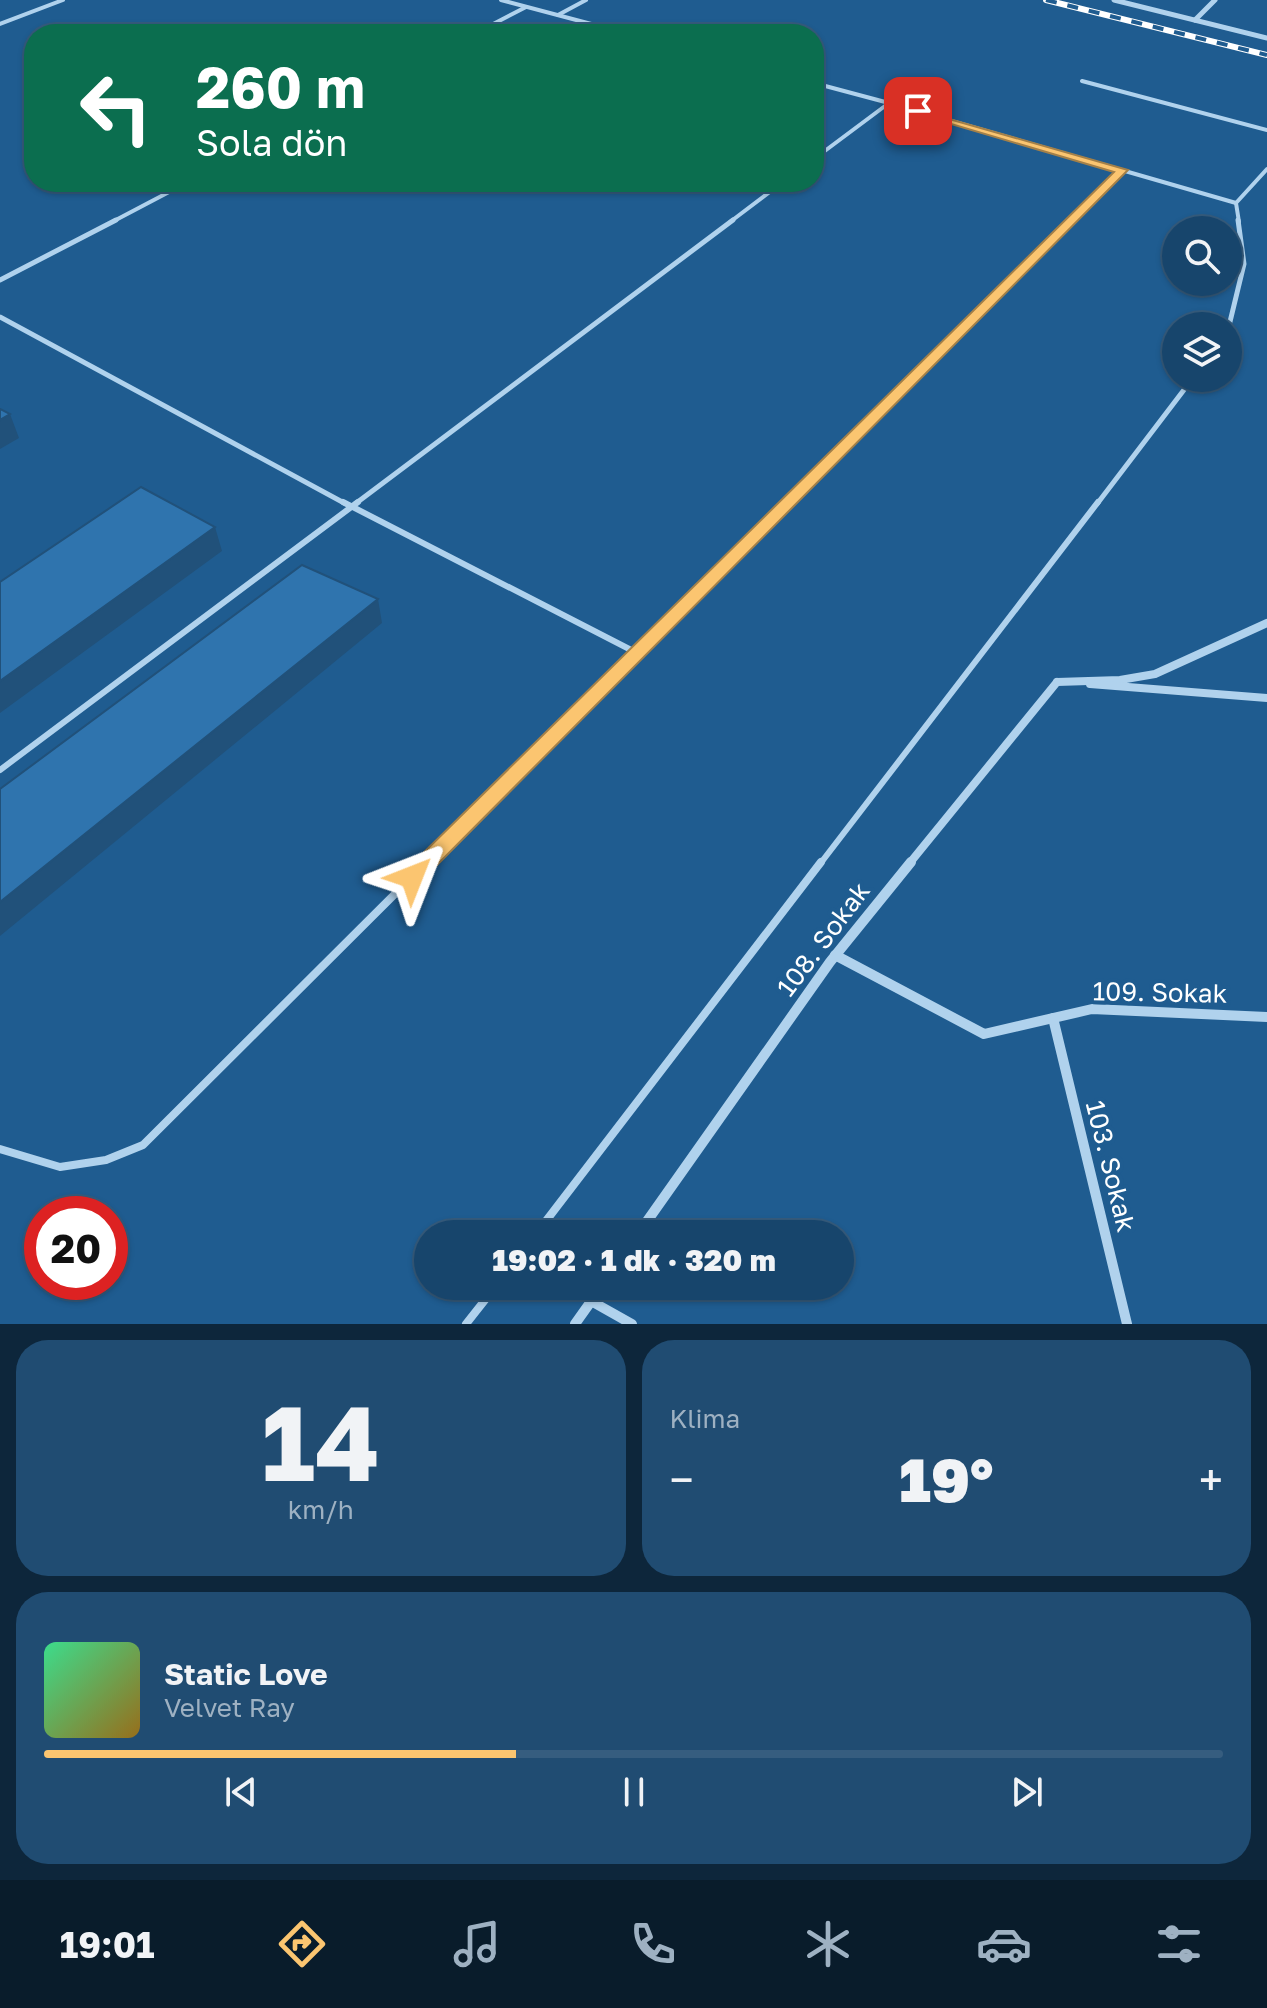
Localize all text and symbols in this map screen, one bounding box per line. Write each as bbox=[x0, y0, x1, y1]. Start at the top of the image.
text: 260 m bbox=[196, 53, 365, 120]
icon: left bbox=[64, 56, 168, 160]
pin bbox=[884, 77, 952, 145]
icon: arrive bbox=[896, 89, 940, 133]
text: Sola dön bbox=[196, 121, 347, 164]
map controls bbox=[1162, 216, 1242, 392]
button: search bbox=[1162, 216, 1242, 296]
button: layers bbox=[1162, 312, 1242, 392]
position arrow bbox=[370, 835, 454, 919]
street label: 108. Sokak bbox=[770, 876, 876, 1002]
street label: 109. Sokak bbox=[1092, 975, 1228, 1009]
street label: 103. Sokak bbox=[1080, 1097, 1142, 1235]
speed limit sign: 20 bbox=[24, 1196, 128, 1300]
text: 19:02 · 1 dk · 320 m bbox=[492, 1242, 776, 1278]
text: 14 bbox=[261, 1379, 380, 1504]
text: Klima bbox=[670, 1403, 740, 1434]
text: 19° bbox=[899, 1443, 993, 1515]
text: − bbox=[670, 1453, 694, 1506]
text: + bbox=[1199, 1453, 1223, 1506]
text: km/h bbox=[288, 1494, 354, 1525]
text: Static Love bbox=[164, 1656, 328, 1692]
text: Velvet Ray bbox=[164, 1692, 295, 1723]
icon: previous bbox=[219, 1770, 263, 1814]
icon: pause bbox=[612, 1770, 656, 1814]
icon: next bbox=[1005, 1770, 1049, 1814]
icon: directions bbox=[274, 1916, 330, 1972]
icon: music bbox=[449, 1916, 505, 1972]
icon: phone bbox=[625, 1916, 681, 1972]
icon: climate bbox=[800, 1916, 856, 1972]
icon: car bbox=[976, 1916, 1032, 1972]
icon: filters bbox=[1151, 1916, 1207, 1972]
text: 19:01 bbox=[60, 1923, 155, 1966]

